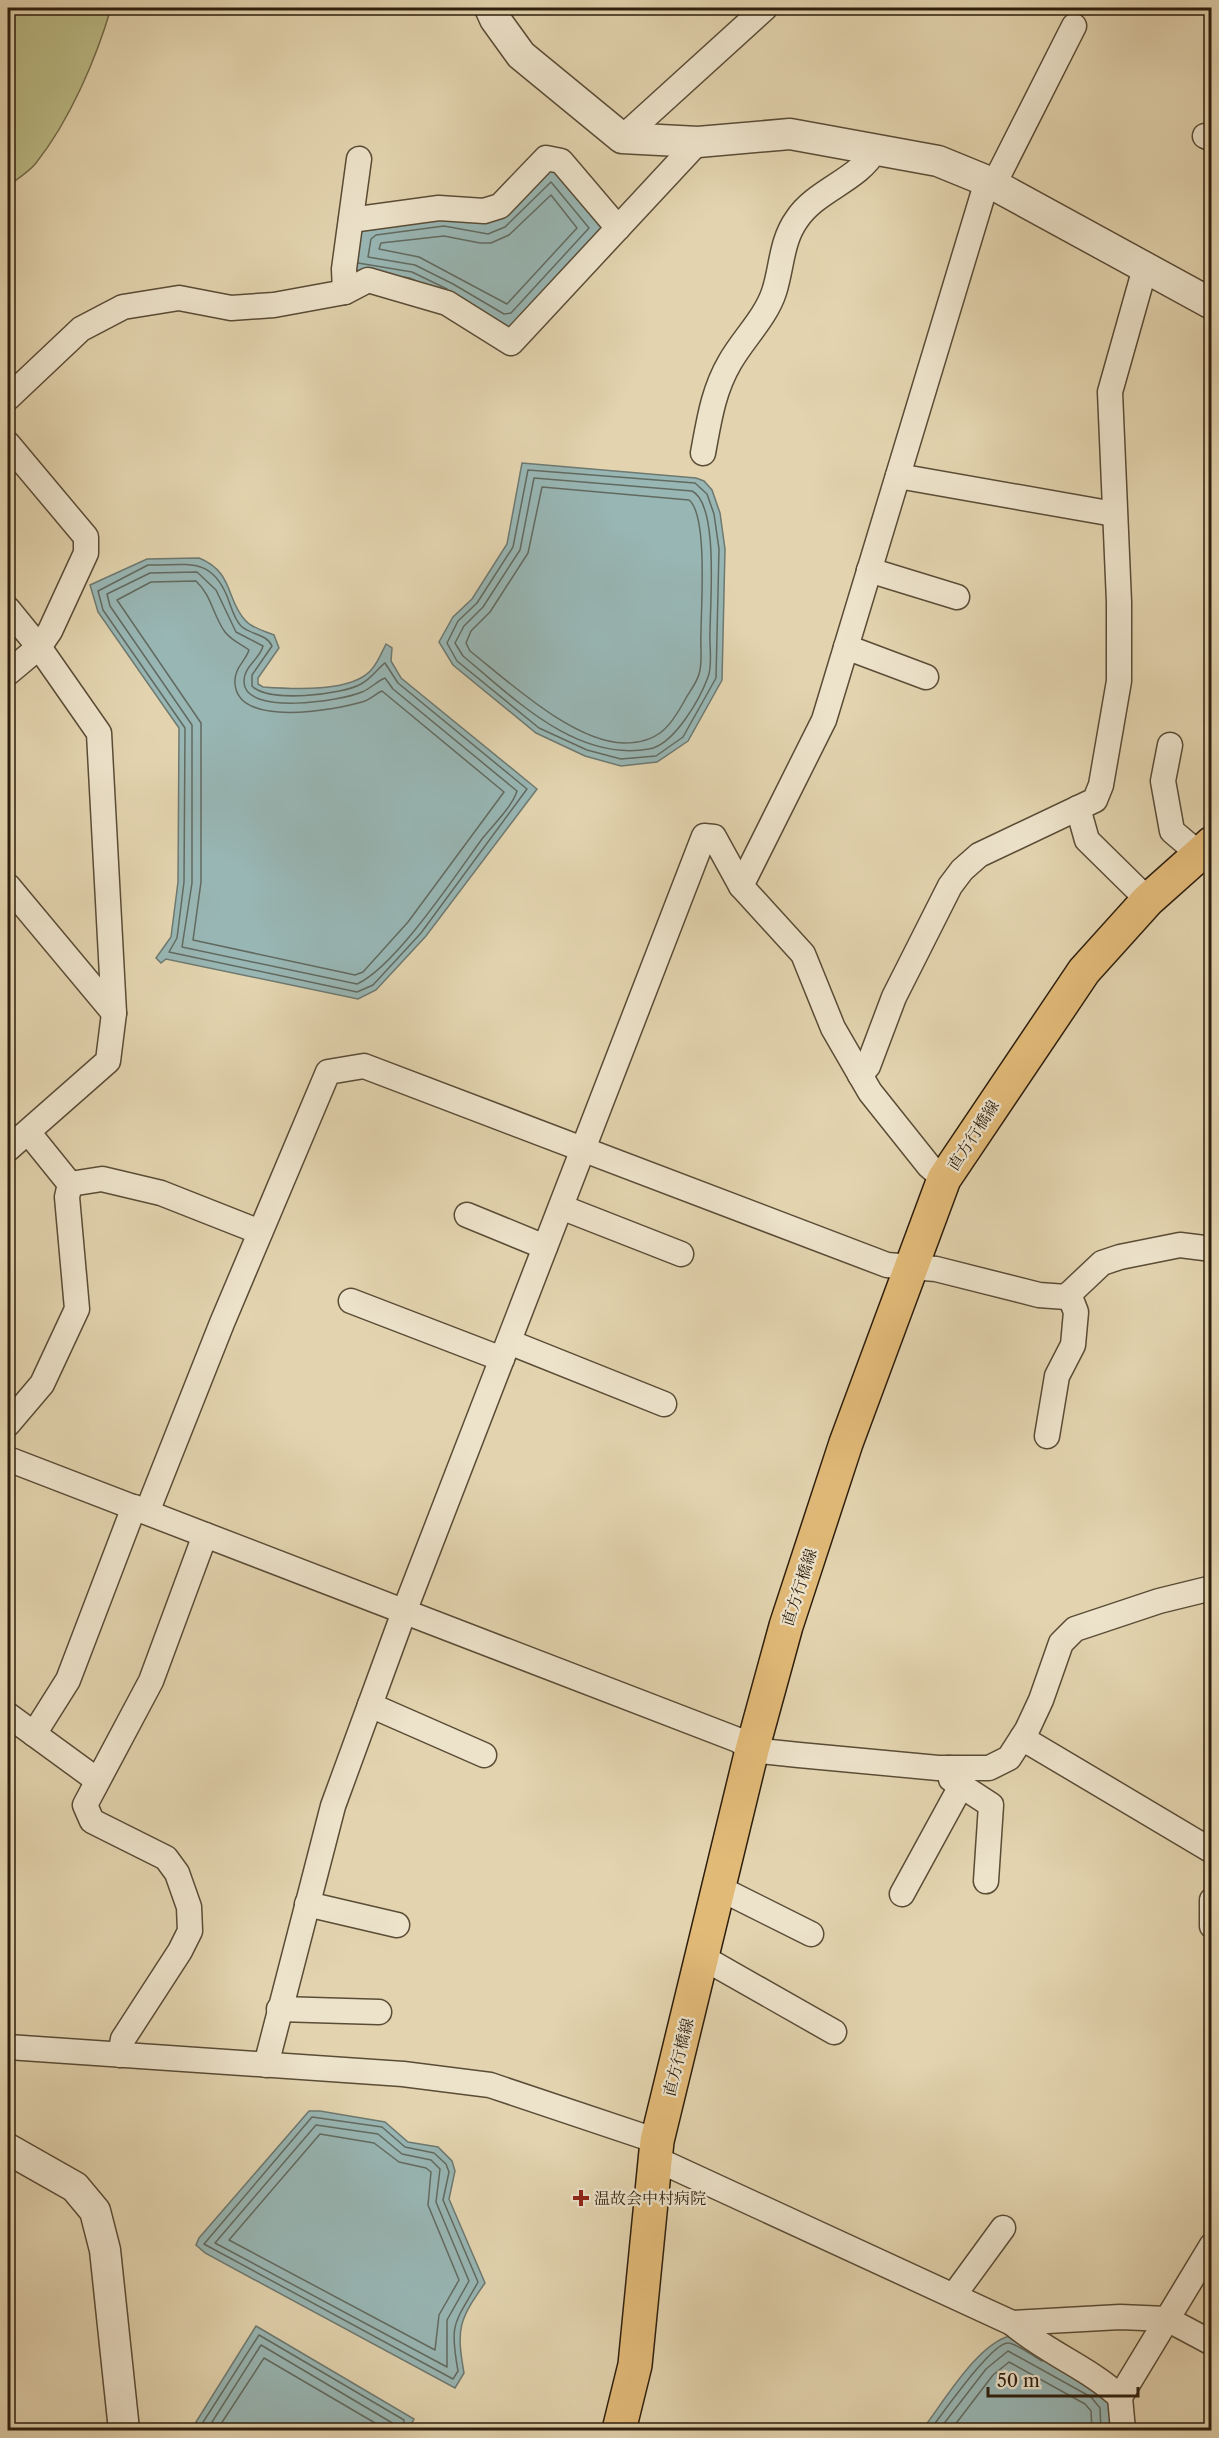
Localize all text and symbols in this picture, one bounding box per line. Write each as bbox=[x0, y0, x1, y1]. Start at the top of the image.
street label: 直方行橋線 bbox=[943, 1096, 1003, 1174]
street label: 直方行橋線 bbox=[777, 1546, 821, 1628]
street label: 直方行橋線 bbox=[659, 2016, 697, 2098]
place label: 温故会中村病院 bbox=[594, 2188, 706, 2208]
marker: 温故会中村病院 bbox=[572, 2189, 590, 2207]
scale bar bbox=[988, 2360, 1138, 2398]
text: 50 m bbox=[997, 2370, 1040, 2392]

